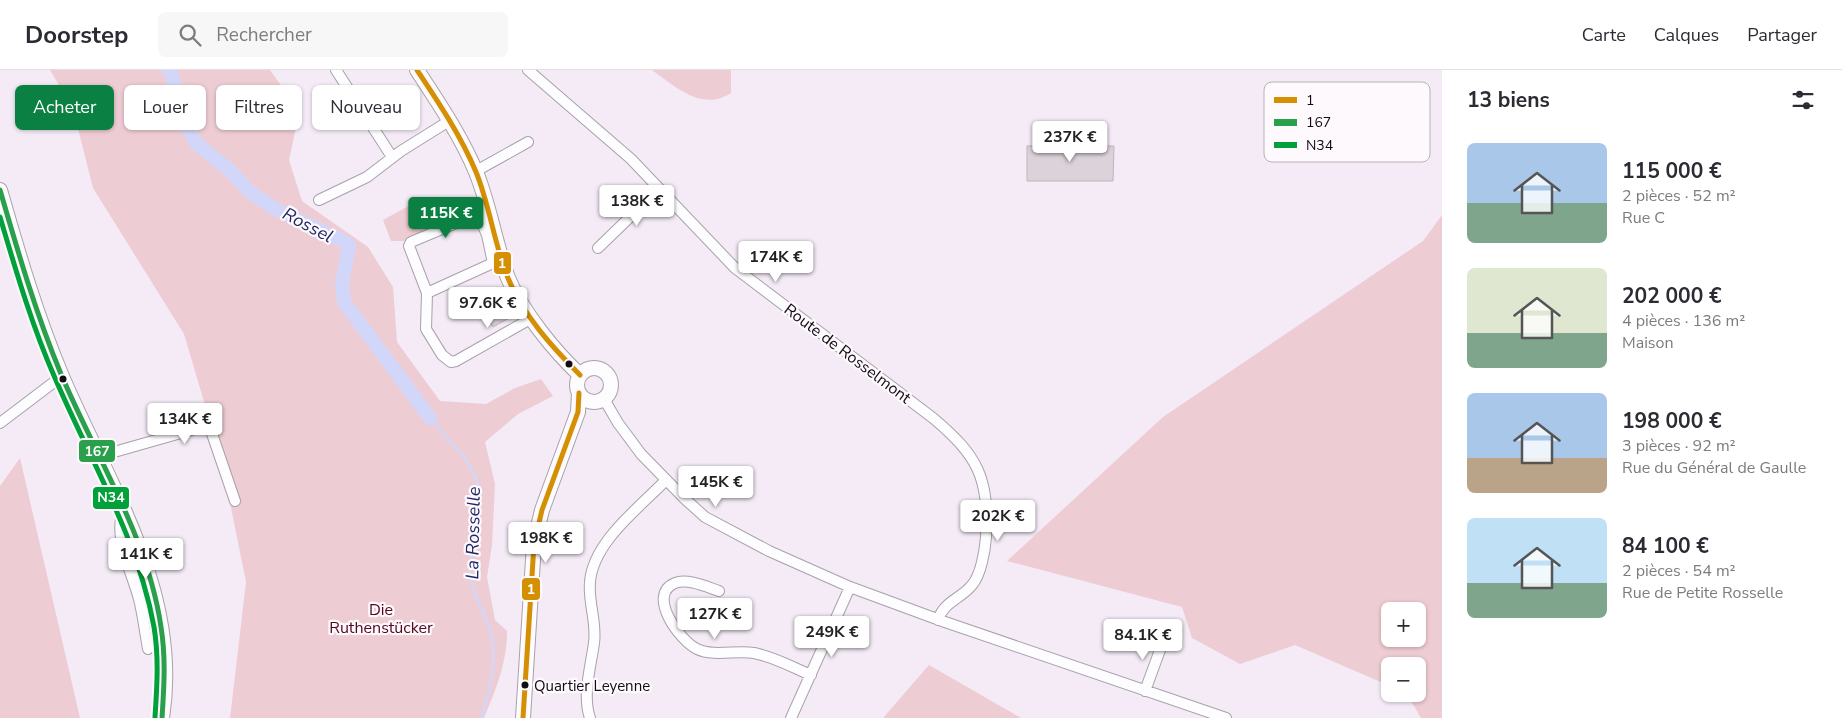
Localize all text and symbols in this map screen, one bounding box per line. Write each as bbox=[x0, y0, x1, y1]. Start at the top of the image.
search box bbox=[158, 12, 508, 57]
text: Doorstep bbox=[25, 19, 128, 51]
icon: search bbox=[176, 21, 204, 49]
text: Rechercher bbox=[216, 22, 312, 48]
text: Carte bbox=[1582, 23, 1626, 47]
text: Calques bbox=[1654, 23, 1719, 47]
text: Partager bbox=[1747, 23, 1817, 47]
legend bbox=[1264, 82, 1430, 162]
chip: Acheter bbox=[15, 85, 114, 130]
chip: Louer bbox=[124, 85, 206, 130]
chip: Filtres bbox=[216, 85, 302, 130]
chip: Nouveau bbox=[312, 85, 420, 130]
text: 13 biens bbox=[1467, 86, 1550, 114]
icon: filters bbox=[1789, 86, 1817, 114]
text: 1 bbox=[1306, 91, 1314, 110]
text: 167 bbox=[1306, 113, 1331, 132]
pin: 237K € bbox=[1029, 121, 1111, 163]
text: 237K € bbox=[1043, 126, 1097, 148]
text: N34 bbox=[1306, 136, 1333, 155]
text: 115 000 € bbox=[1622, 157, 1722, 185]
icon: home bbox=[1507, 163, 1567, 223]
pin: 138K € bbox=[596, 184, 678, 227]
text: 2 pièces · 52 m² bbox=[1622, 185, 1736, 207]
text: 138K € bbox=[610, 190, 664, 212]
pin: 115K € bbox=[405, 196, 487, 239]
water label: Rossel bbox=[278, 202, 338, 248]
text: 115K € bbox=[419, 202, 473, 224]
text: Rue C bbox=[1622, 207, 1665, 229]
pin: 174K € bbox=[735, 240, 817, 283]
text: 174K € bbox=[749, 246, 803, 268]
line badge: 1 bbox=[493, 251, 512, 275]
text: 1 bbox=[498, 254, 506, 273]
text: 202 000 € bbox=[1622, 282, 1722, 310]
pin: 97.6K € bbox=[442, 286, 534, 329]
icon: home bbox=[1507, 288, 1567, 348]
text: 97.6K € bbox=[459, 292, 517, 314]
street label: Route de Rosselmont bbox=[779, 299, 916, 409]
text: 4 pièces · 136 m² bbox=[1622, 310, 1745, 332]
text: Maison bbox=[1622, 332, 1674, 354]
unlabelled marker bbox=[564, 359, 574, 369]
unlabelled marker bbox=[58, 374, 68, 384]
pin: 134K € bbox=[144, 402, 226, 445]
text: 198 000 € bbox=[1622, 407, 1722, 435]
text: 134K € bbox=[158, 408, 212, 430]
icon: home bbox=[1507, 413, 1567, 473]
text: 3 pièces · 92 m² bbox=[1622, 435, 1736, 457]
line badge: 167 bbox=[78, 439, 116, 463]
text: 167 bbox=[84, 442, 110, 461]
text: Rue du Général de Gaulle bbox=[1622, 457, 1806, 479]
pin: 145K € bbox=[675, 466, 757, 508]
text: 145K € bbox=[689, 471, 743, 493]
line badge: N34 bbox=[92, 486, 130, 510]
water label: La Rosselle bbox=[460, 486, 486, 580]
text: N34 bbox=[97, 488, 125, 507]
pin: 202K € bbox=[957, 500, 1039, 542]
text: 202K € bbox=[971, 505, 1025, 527]
pin: 198K € bbox=[505, 522, 587, 564]
text: 198K € bbox=[519, 527, 573, 549]
text: 84 100 € bbox=[1622, 532, 1709, 560]
pin: 141K € bbox=[105, 538, 187, 580]
icon: home bbox=[1507, 538, 1567, 598]
text: 141K € bbox=[119, 543, 173, 565]
text: 2 pièces · 54 m² bbox=[1622, 560, 1736, 582]
line badge: 1 bbox=[521, 577, 541, 601]
text: 1 bbox=[527, 580, 535, 599]
text: Rue de Petite Rosselle bbox=[1622, 582, 1783, 604]
pin: 127K € bbox=[674, 598, 756, 640]
park label: Die Ruthenstücker bbox=[329, 599, 433, 639]
map controls bbox=[1381, 602, 1426, 702]
button: + bbox=[1381, 602, 1426, 647]
text: 127K € bbox=[688, 603, 742, 625]
pin: 249K € bbox=[791, 616, 873, 658]
pin: 84.1K € bbox=[1097, 618, 1189, 661]
text: 249K € bbox=[805, 621, 859, 643]
text: 84.1K € bbox=[1114, 624, 1172, 646]
button: − bbox=[1381, 657, 1426, 702]
place label: Quartier Leyenne bbox=[534, 676, 650, 696]
marker: Quartier Leyenne bbox=[520, 680, 530, 690]

